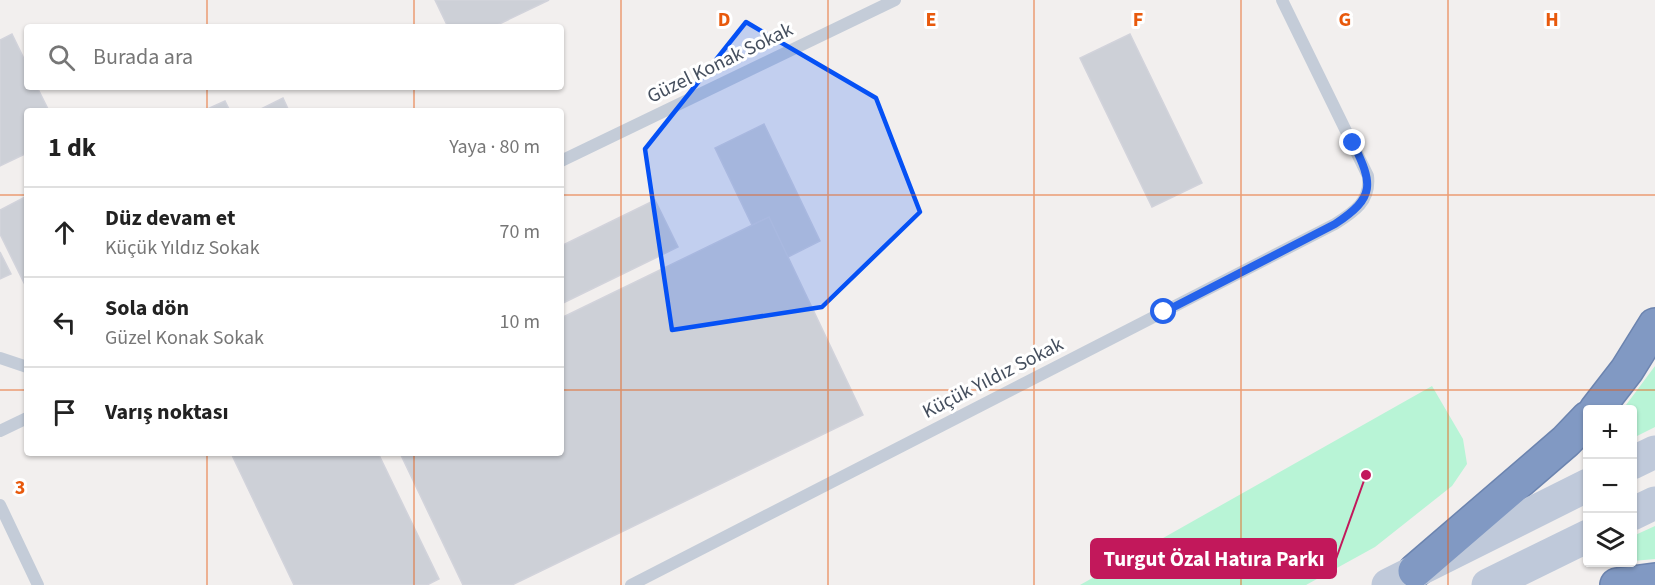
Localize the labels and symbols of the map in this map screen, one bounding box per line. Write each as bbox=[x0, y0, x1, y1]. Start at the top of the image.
text: D bbox=[718, 6, 730, 34]
text: E bbox=[926, 6, 936, 34]
text: F bbox=[1133, 6, 1143, 34]
text: G bbox=[1339, 6, 1351, 34]
text: H bbox=[1545, 6, 1559, 34]
street label: Güzel Konak Sokak bbox=[642, 16, 798, 110]
route end bbox=[1339, 129, 1365, 155]
route start bbox=[1150, 298, 1176, 324]
street label: Küçük Yıldız Sokak bbox=[918, 330, 1068, 426]
text: 3 bbox=[15, 474, 25, 502]
callout: Turgut Özal Hatıra Parkı bbox=[1091, 539, 1336, 578]
text: Turgut Özal Hatıra Parkı bbox=[1103, 544, 1325, 574]

